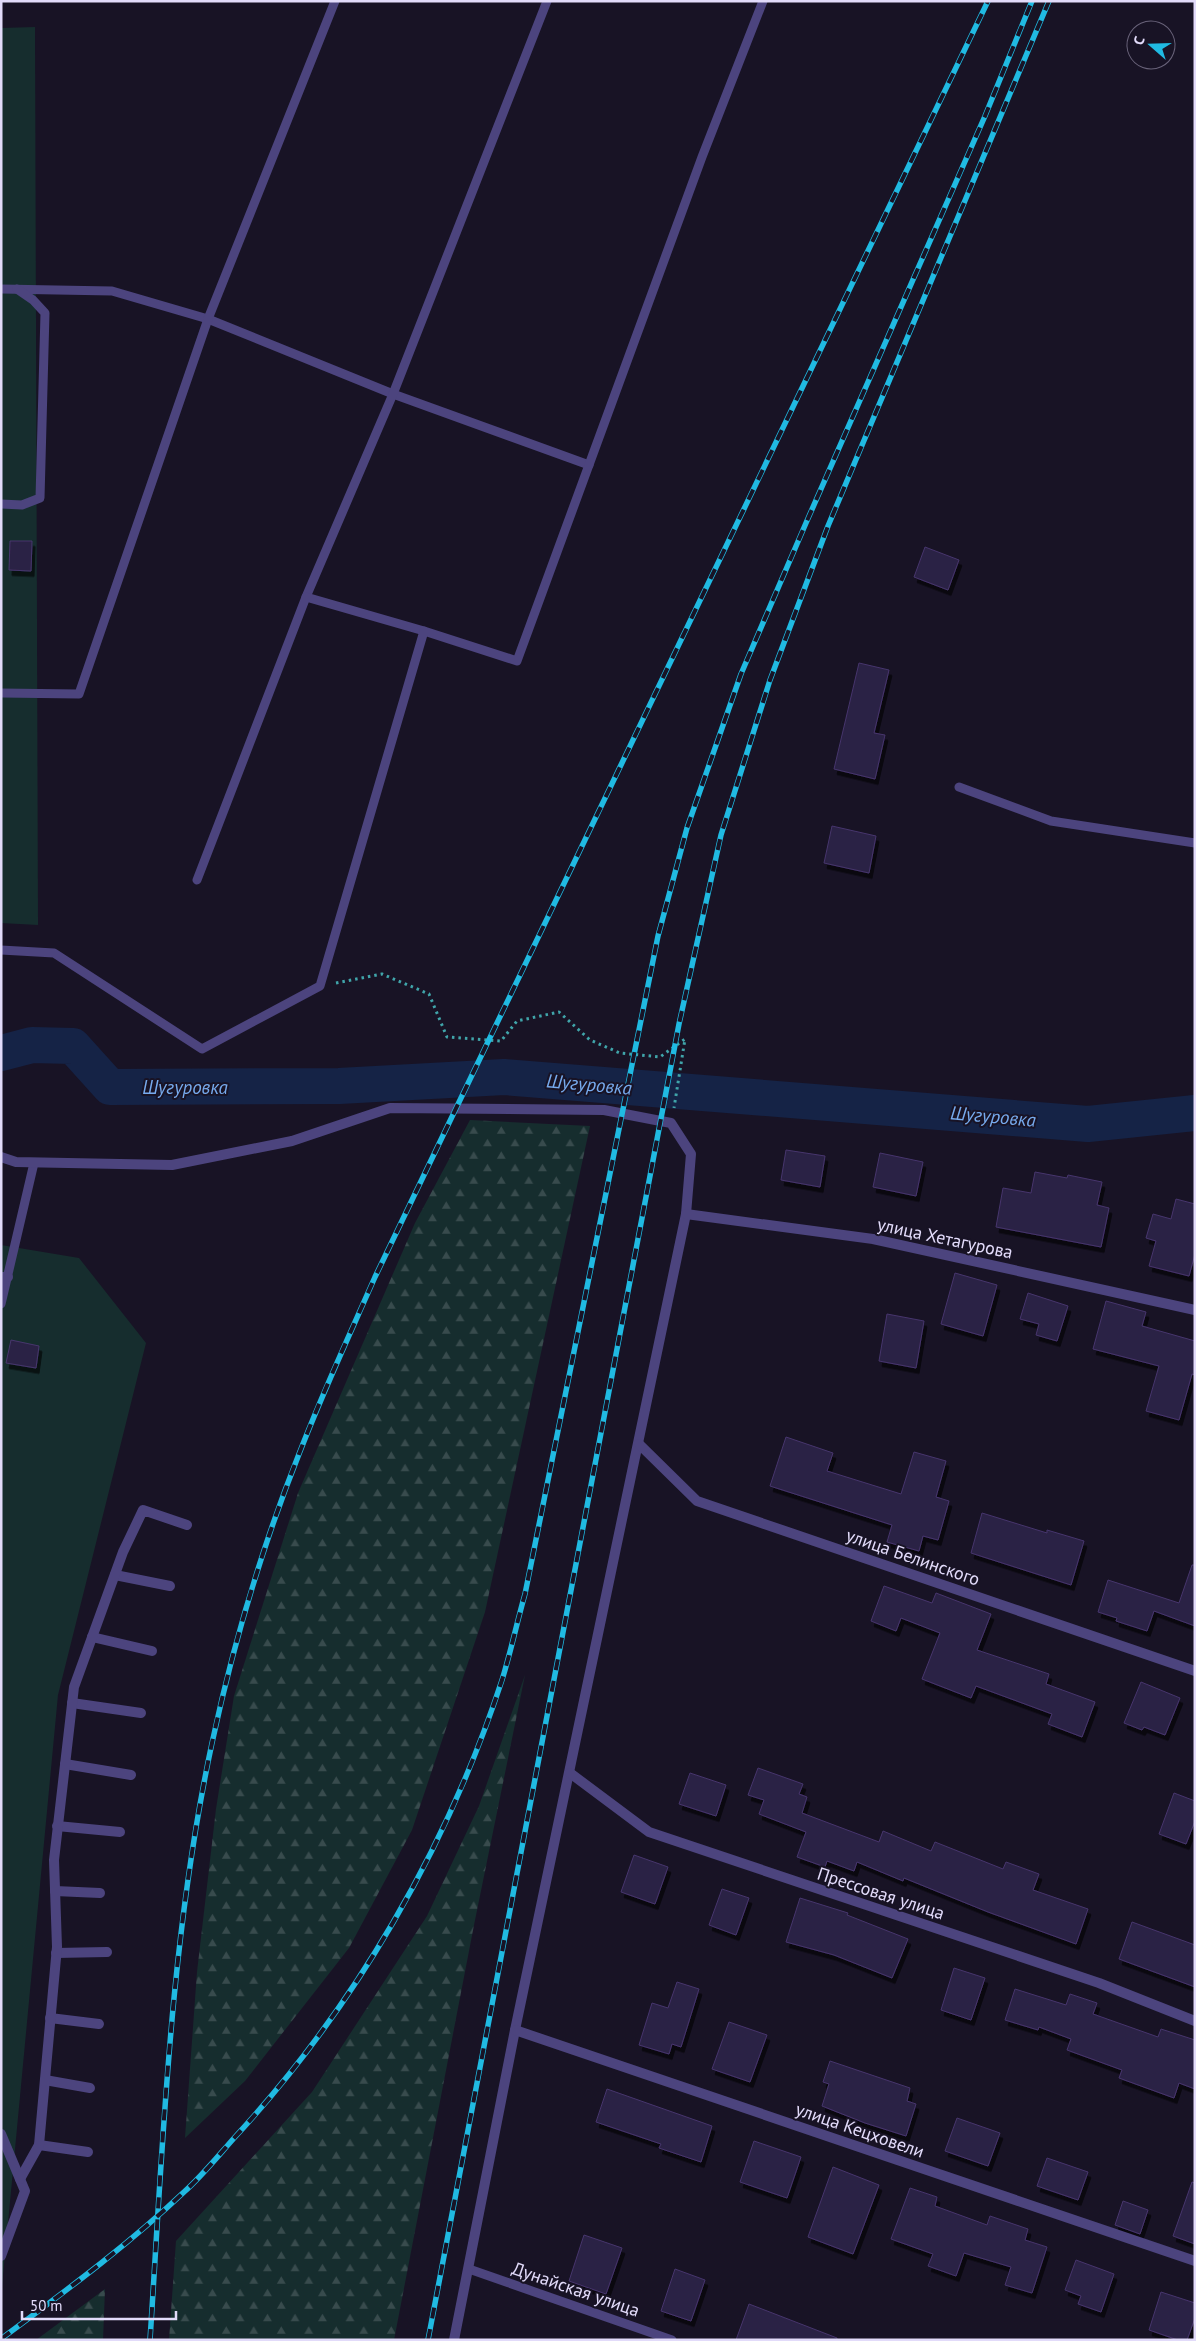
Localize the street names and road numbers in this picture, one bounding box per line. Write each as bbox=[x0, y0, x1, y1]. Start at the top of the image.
street label: улица Хетагурова bbox=[875, 1212, 1015, 1264]
street label: улица Белинского bbox=[843, 1523, 983, 1591]
street label: Прессовая улица bbox=[814, 1862, 948, 1924]
street label: улица Кецховели bbox=[793, 2097, 927, 2163]
street label: Дунайская улица bbox=[509, 2256, 643, 2322]

